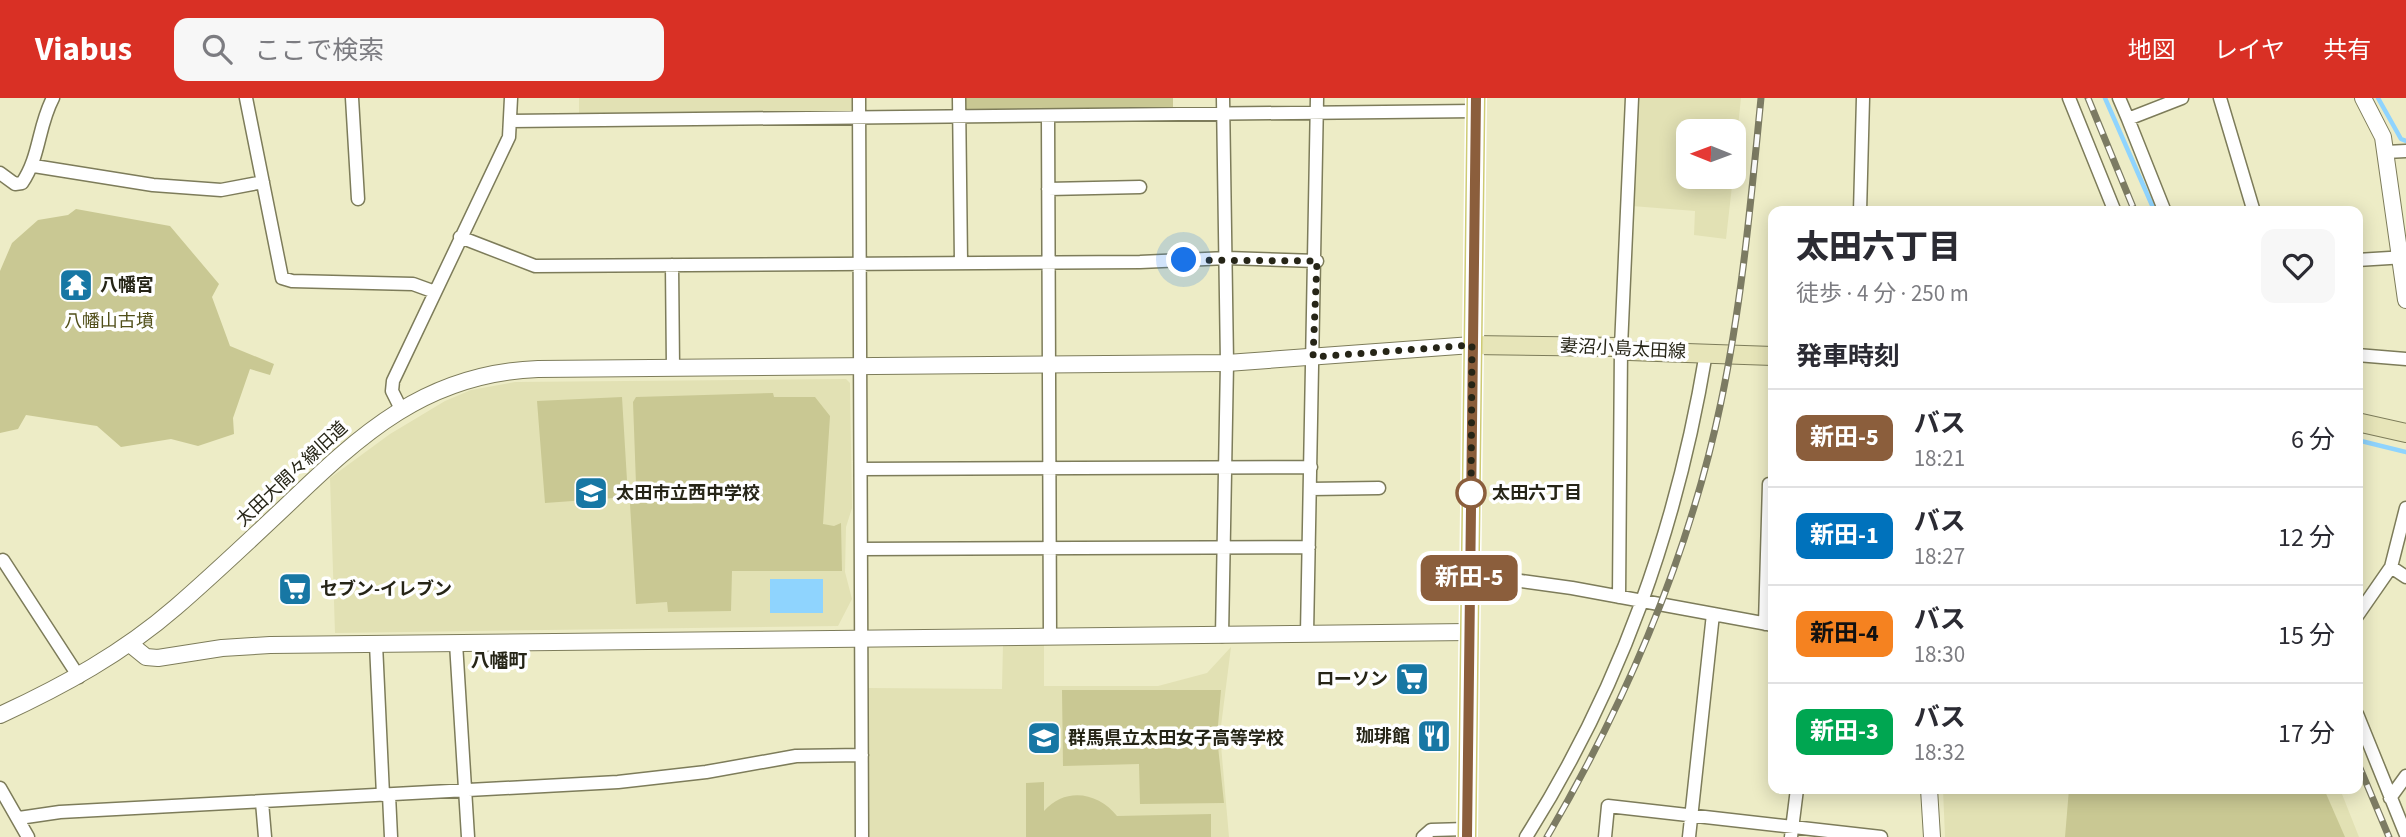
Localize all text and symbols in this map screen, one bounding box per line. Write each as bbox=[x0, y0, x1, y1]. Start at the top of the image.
search box bbox=[174, 18, 664, 81]
text: Viabus bbox=[35, 26, 132, 73]
icon: search bbox=[198, 30, 236, 68]
text: ここで検索 bbox=[254, 32, 384, 69]
text: 地図 bbox=[2128, 33, 2176, 68]
text: レイヤ bbox=[2214, 33, 2285, 68]
text: 共有 bbox=[2323, 33, 2371, 68]
north arrow bbox=[1676, 119, 1746, 189]
map controls bbox=[1676, 119, 1746, 189]
text: 太田六丁目 bbox=[1796, 224, 1961, 271]
button: heart bbox=[2261, 229, 2335, 303]
your location bbox=[1166, 242, 1201, 277]
temple icon: 八幡宮 bbox=[57, 266, 95, 304]
place label: 八幡宮 bbox=[100, 273, 154, 298]
text: 徒歩 · 4 分 · 250 m bbox=[1796, 277, 1969, 310]
park label: 八幡山古墳 bbox=[64, 309, 154, 334]
street label: 妻沼小島太田線 bbox=[1559, 333, 1687, 365]
text: 発車時刻 bbox=[1796, 338, 1900, 375]
text: バス bbox=[1914, 405, 1966, 442]
street label: 太田大間々線旧道 bbox=[231, 416, 353, 532]
text: 新田-5 bbox=[1810, 420, 1879, 455]
text: 6 分 bbox=[2291, 421, 2335, 458]
text: 18:21 bbox=[1914, 442, 1965, 475]
school or university icon: 太田市立西中学校 bbox=[572, 474, 610, 512]
marker: 太田六丁目 bbox=[1456, 478, 1486, 508]
place label: 太田市立西中学校 bbox=[616, 481, 760, 506]
place label: 太田六丁目 bbox=[1492, 481, 1582, 506]
text: バス bbox=[1914, 503, 1966, 540]
text: 新田-1 bbox=[1810, 518, 1879, 553]
text: 12 分 bbox=[2278, 519, 2335, 556]
text: 18:27 bbox=[1914, 540, 1965, 573]
line badge: 新田-5 bbox=[1420, 555, 1518, 601]
text: 新田-5 bbox=[1435, 560, 1503, 595]
supermarket icon: セブン-イレブン bbox=[276, 570, 314, 608]
place label: セブン-イレブン bbox=[320, 577, 452, 602]
text: バス bbox=[1914, 601, 1966, 638]
text: 新田-4 bbox=[1810, 616, 1879, 651]
text: 15 分 bbox=[2278, 617, 2335, 654]
text: 18:30 bbox=[1914, 638, 1965, 671]
district label: 八幡町 bbox=[470, 648, 528, 675]
supermarket icon: ローソン bbox=[1393, 660, 1431, 698]
place label: ローソン bbox=[1316, 667, 1388, 692]
text: バス bbox=[1914, 699, 1966, 736]
text: 新田-3 bbox=[1810, 714, 1879, 749]
text: 17 分 bbox=[2278, 715, 2335, 752]
restaurant icon: 珈琲館 bbox=[1415, 717, 1453, 755]
school or university icon: 群馬県立太田女子高等学校 bbox=[1025, 719, 1063, 757]
place label: 珈琲館 bbox=[1356, 724, 1410, 749]
place label: 群馬県立太田女子高等学校 bbox=[1068, 726, 1284, 751]
text: 18:32 bbox=[1914, 736, 1965, 769]

